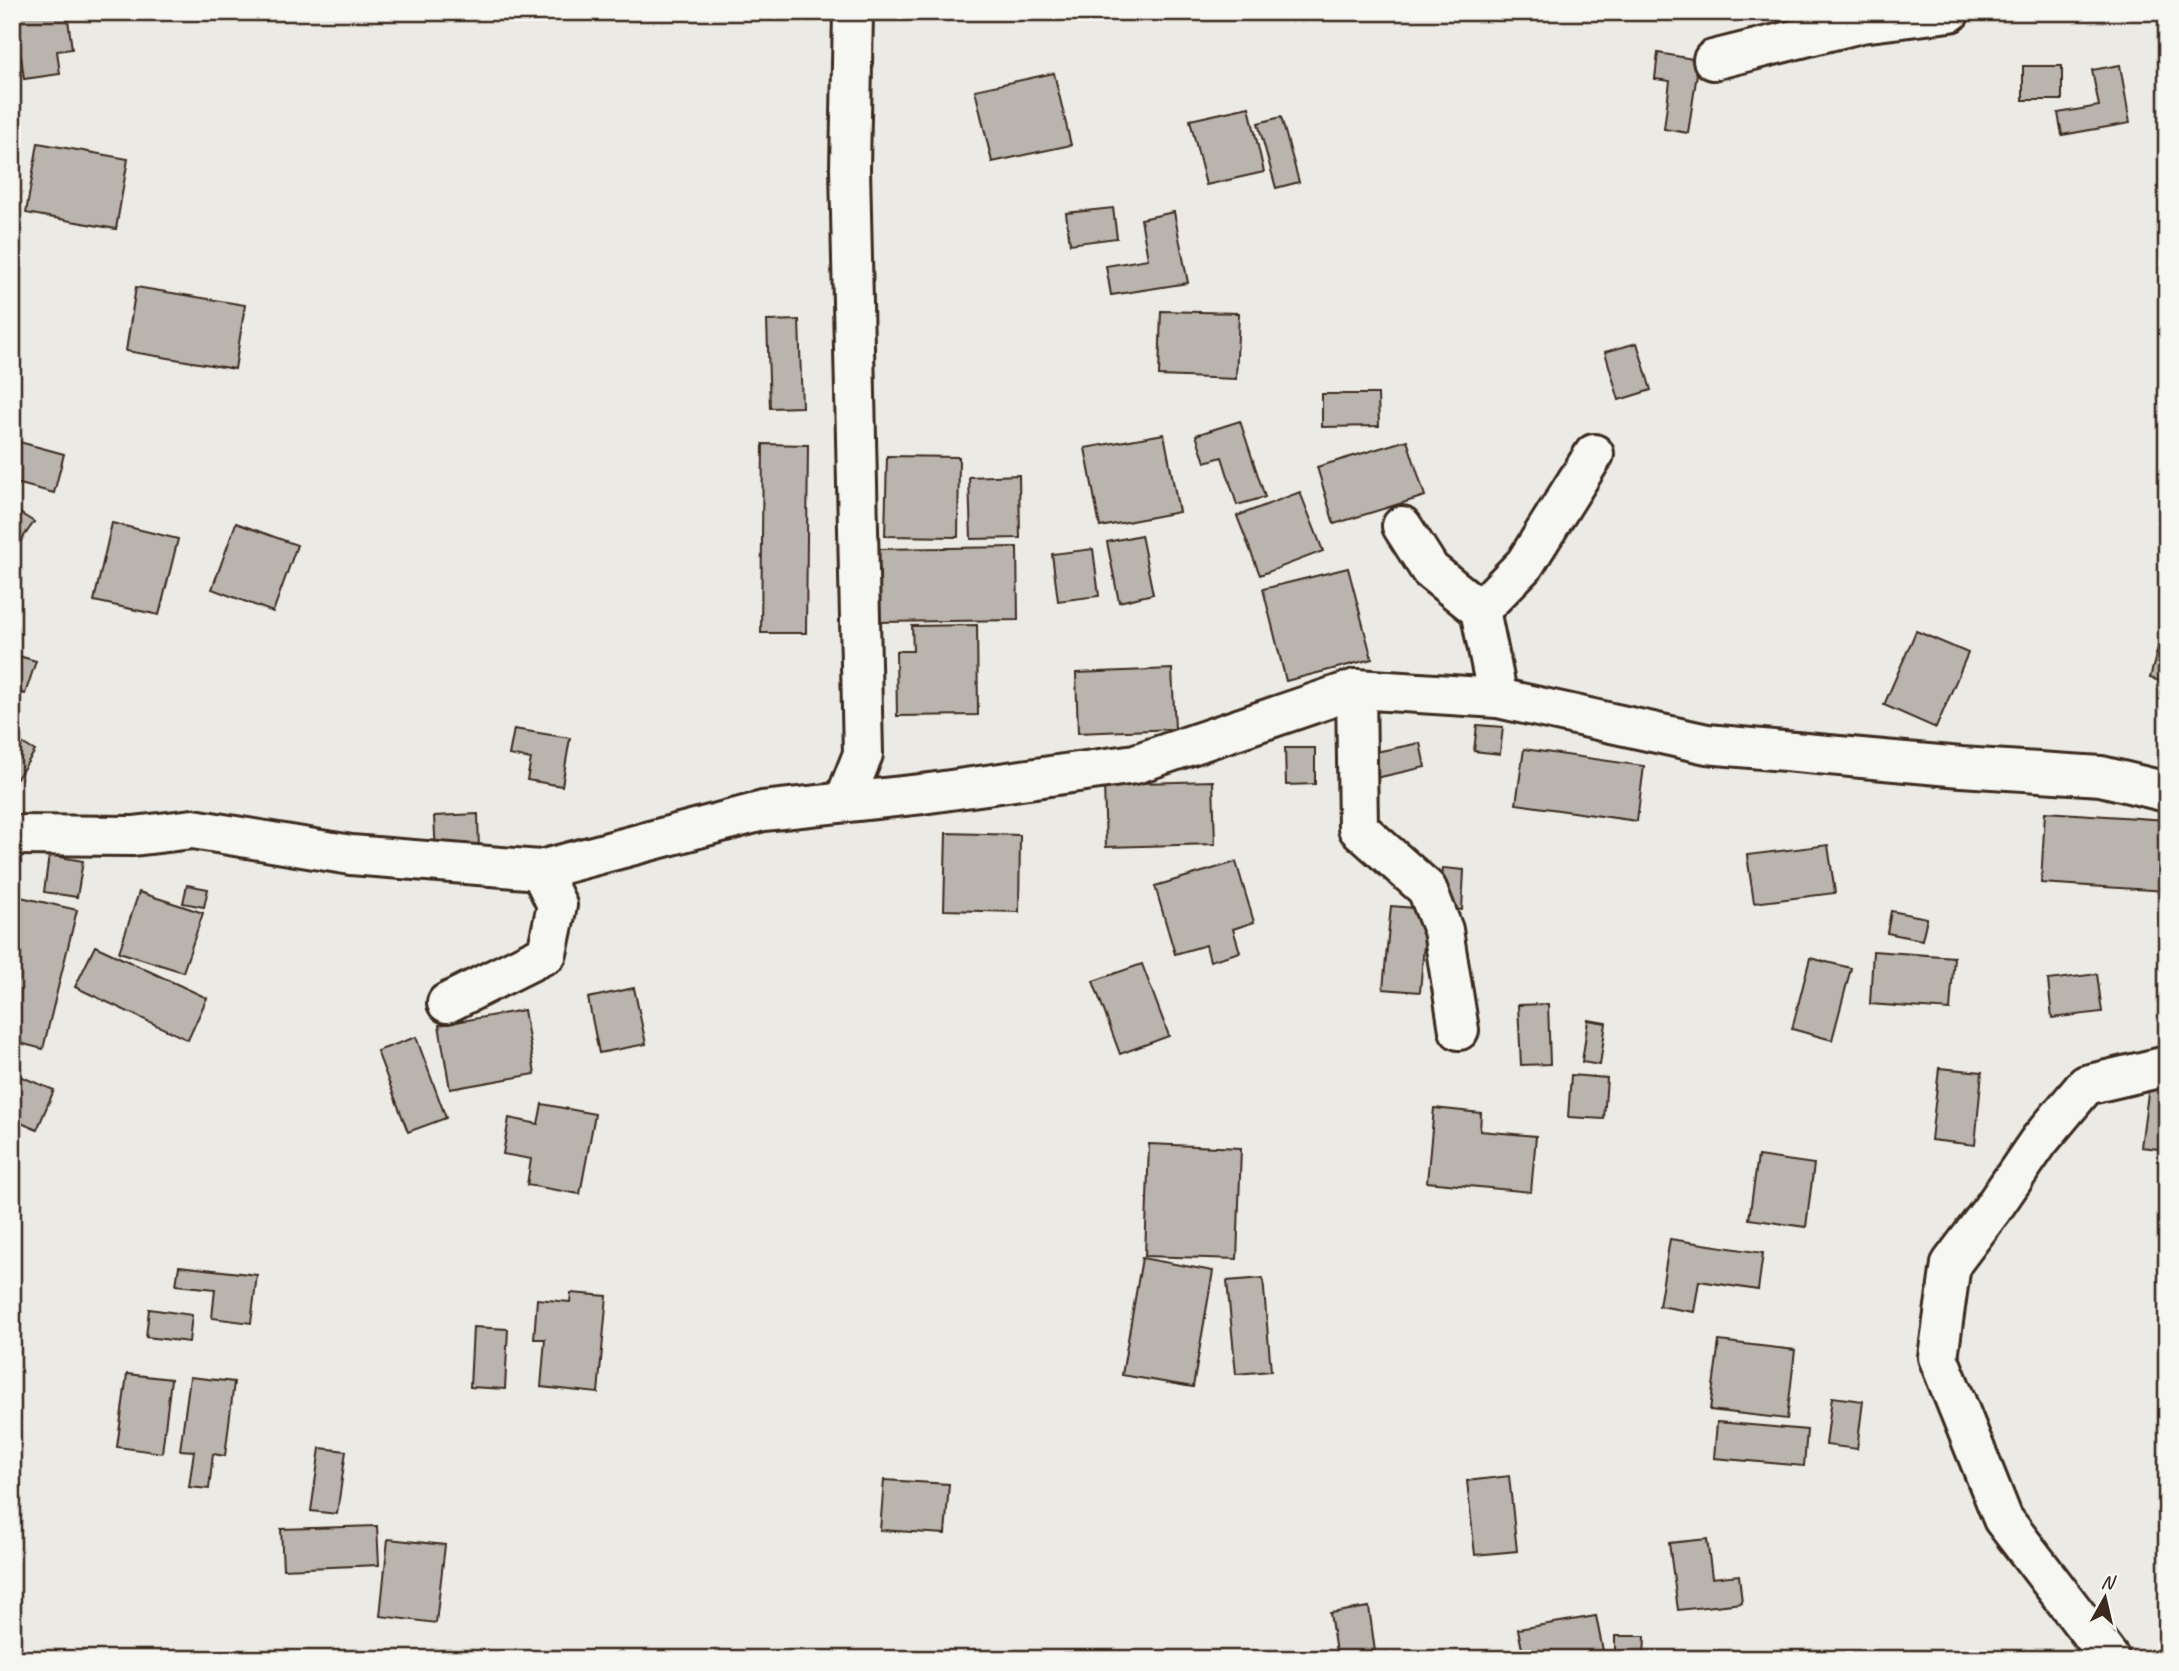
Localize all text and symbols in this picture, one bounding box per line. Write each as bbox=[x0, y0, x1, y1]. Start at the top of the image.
north arrow bbox=[2070, 1562, 2140, 1632]
text: N bbox=[2100, 1569, 2118, 1595]

